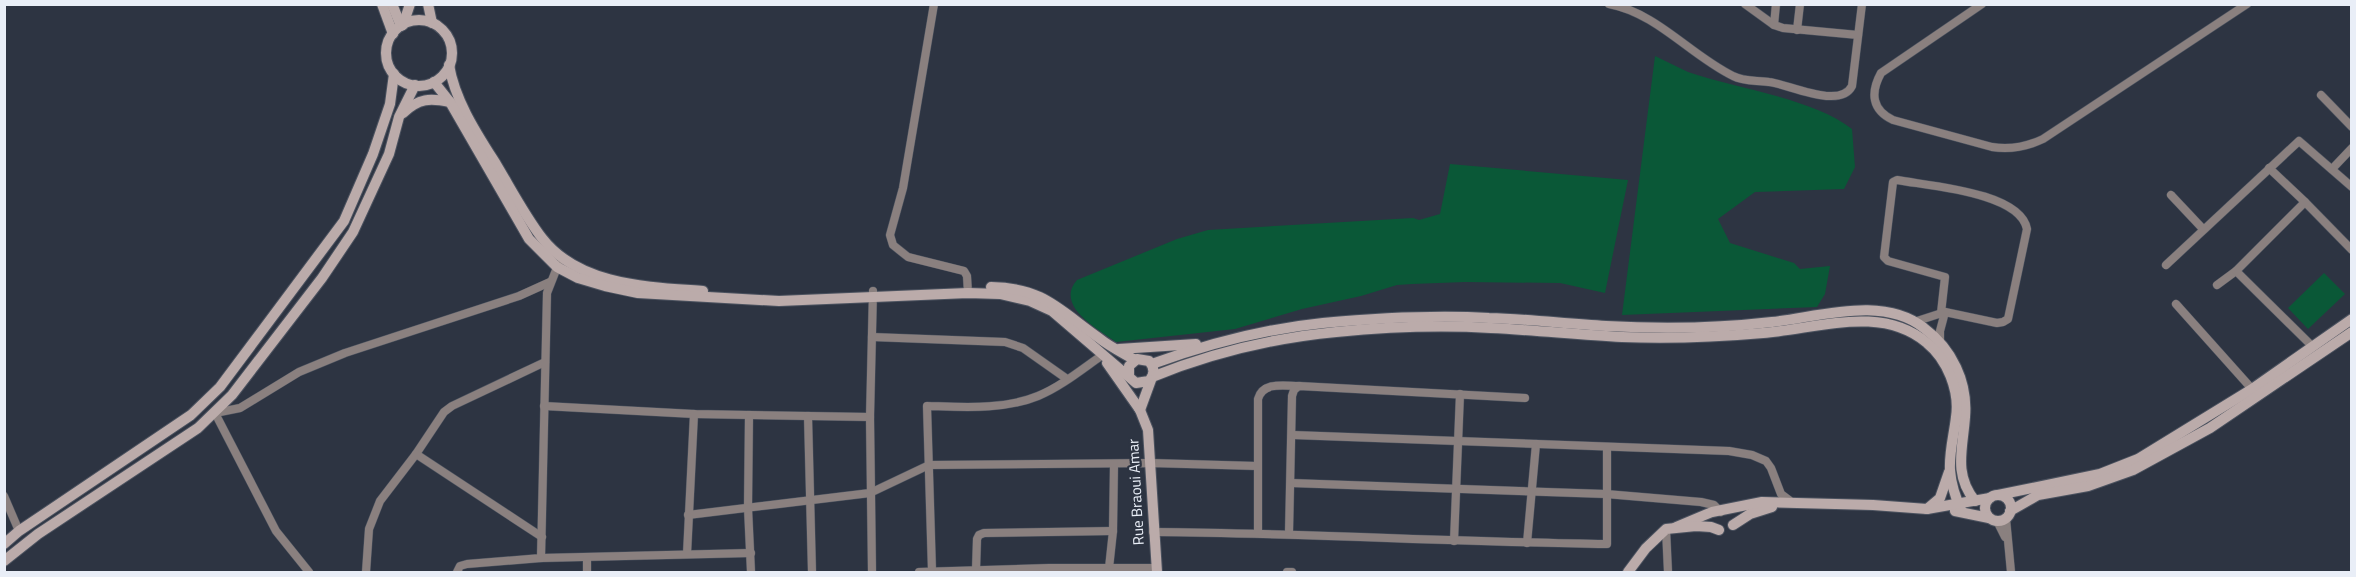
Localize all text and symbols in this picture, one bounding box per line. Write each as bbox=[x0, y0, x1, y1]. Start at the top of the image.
street label: Rue Braoui Amar bbox=[1121, 438, 1150, 546]

